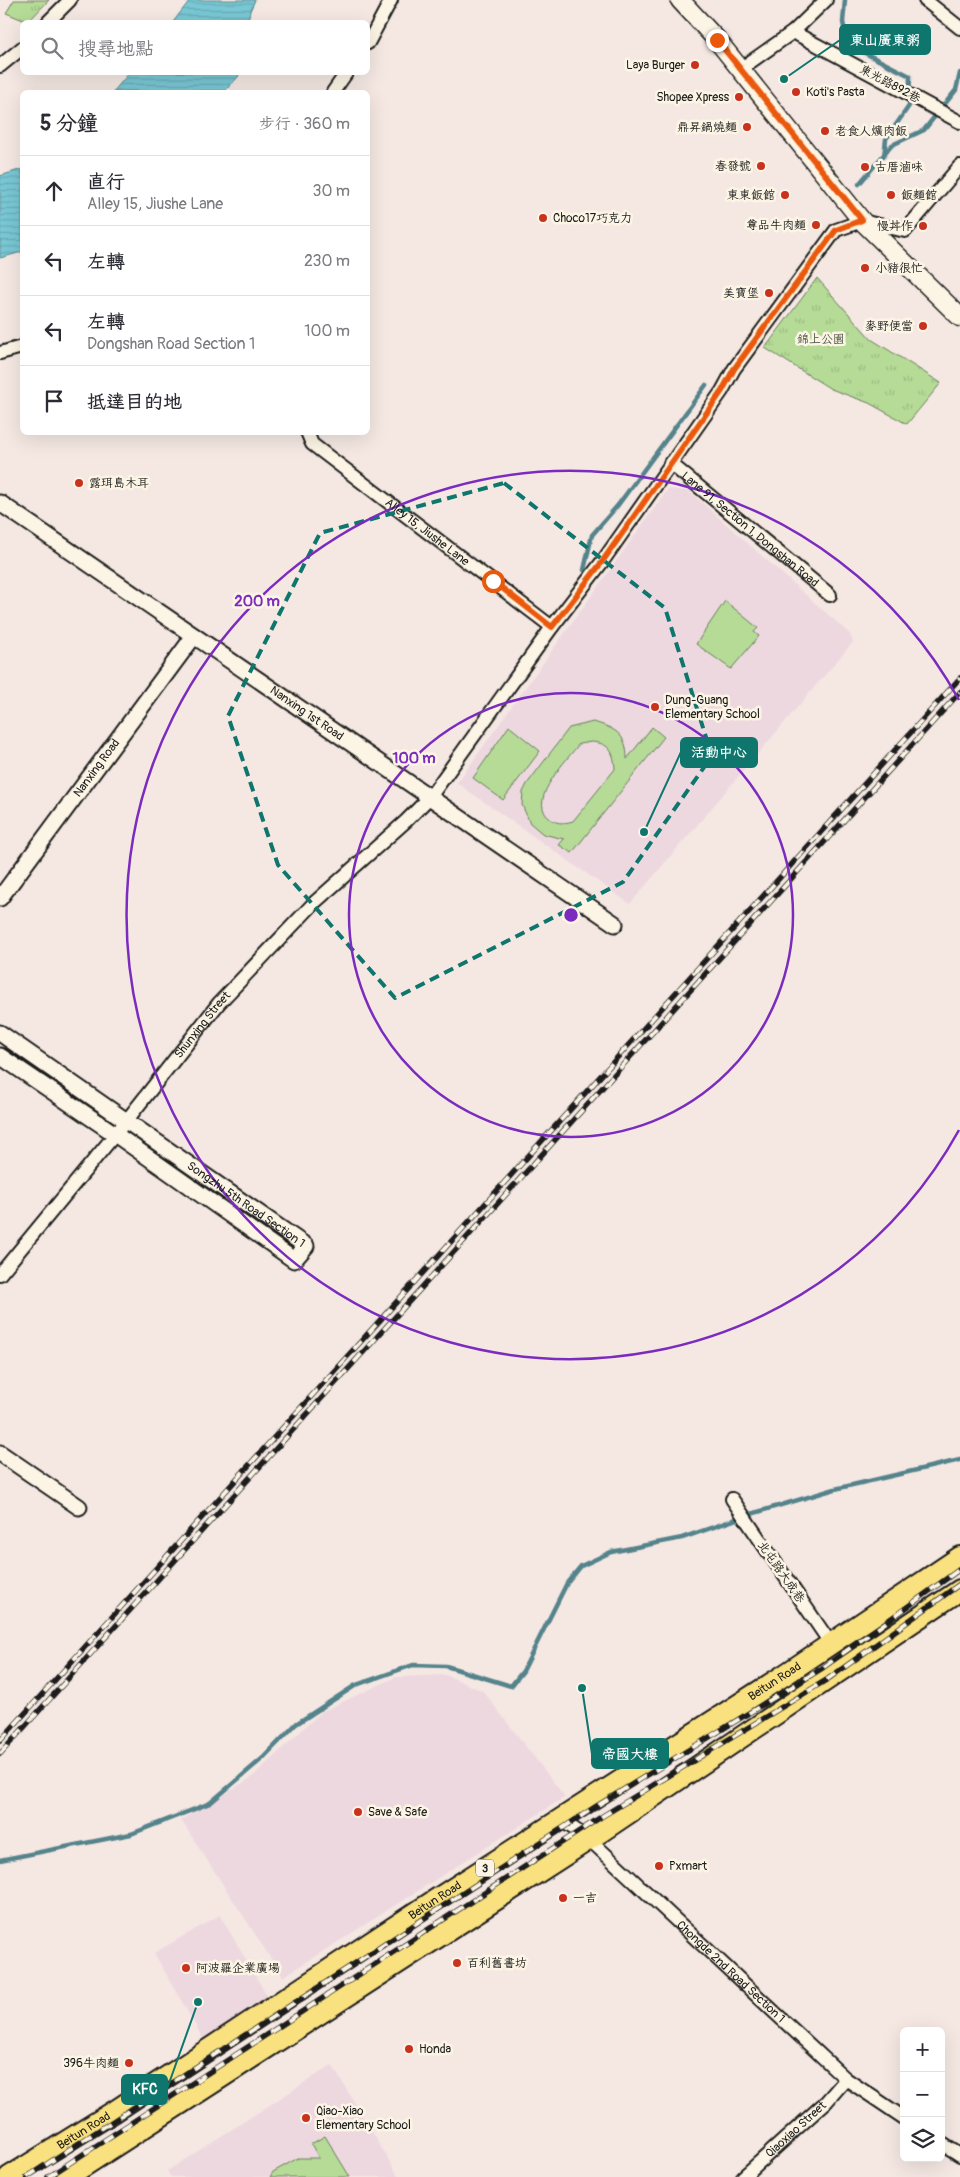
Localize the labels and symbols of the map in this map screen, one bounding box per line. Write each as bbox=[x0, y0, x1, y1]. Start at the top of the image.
callout: 東山廣東粥 bbox=[840, 25, 930, 54]
route end bbox=[706, 29, 729, 52]
text: 東山廣東粥 bbox=[850, 32, 920, 49]
place label: Laya Burger bbox=[626, 58, 686, 73]
marker: Laya Burger bbox=[689, 59, 701, 71]
street label: 東光路892巷 bbox=[857, 62, 923, 106]
place label: Koti's Pasta bbox=[806, 85, 865, 100]
marker: Koti's Pasta bbox=[790, 86, 802, 98]
place label: Shopee Xpress bbox=[657, 90, 730, 105]
marker: Shopee Xpress bbox=[733, 91, 745, 103]
place label: 鼎昇鍋燒麵 bbox=[677, 120, 737, 135]
marker: 鼎昇鍋燒麵 bbox=[741, 121, 753, 133]
place label: 老食人爌肉飯 bbox=[835, 124, 907, 139]
marker: 老食人爌肉飯 bbox=[819, 125, 831, 137]
place label: 春發號 bbox=[715, 159, 751, 174]
marker: 春發號 bbox=[755, 160, 767, 172]
place label: 古厝滷味 bbox=[875, 160, 923, 175]
marker: 古厝滷味 bbox=[859, 161, 871, 173]
place label: 東東飯館 bbox=[727, 188, 775, 203]
place label: 飯麵館 bbox=[901, 188, 937, 203]
marker: 東東飯館 bbox=[779, 189, 791, 201]
marker: 飯麵館 bbox=[885, 189, 897, 201]
place label: Choco17巧克力 bbox=[553, 211, 632, 226]
marker: Choco17巧克力 bbox=[537, 212, 549, 224]
place label: 尊品牛肉麵 bbox=[746, 218, 806, 233]
marker: 尊品牛肉麵 bbox=[810, 219, 822, 231]
place label: 慢丼作 bbox=[877, 219, 913, 234]
marker: 慢丼作 bbox=[917, 220, 929, 232]
place label: 小豬很忙 bbox=[875, 261, 923, 276]
marker: 小豬很忙 bbox=[859, 262, 871, 274]
place label: 美寶堡 bbox=[723, 286, 759, 301]
marker: 美寶堡 bbox=[763, 287, 775, 299]
place label: 麥野便當 bbox=[865, 319, 913, 334]
marker: 麥野便當 bbox=[917, 320, 929, 332]
park label: 錦上公園 bbox=[797, 332, 845, 347]
street label: Lane 91, Section 1, Dongshan Road bbox=[679, 468, 822, 590]
place label: 露珥島木耳 bbox=[89, 476, 149, 491]
marker: 露珥島木耳 bbox=[73, 477, 85, 489]
street label: Alley 15, Jiushe Lane bbox=[382, 495, 473, 569]
route start bbox=[482, 570, 505, 593]
text: 200 m bbox=[234, 592, 280, 611]
street label: Nanxing 1st Road bbox=[267, 683, 347, 744]
place label: Dung-Guang Elementary School bbox=[665, 693, 760, 722]
marker: Dung-Guang Elementary School bbox=[649, 701, 661, 713]
street label: Nanxing Road bbox=[70, 736, 123, 800]
callout: 活動中心 bbox=[681, 738, 757, 767]
text: 活動中心 bbox=[691, 744, 747, 761]
text: 100 m bbox=[393, 749, 435, 768]
centre of rings bbox=[562, 906, 580, 924]
street label: Shunxing Street bbox=[171, 988, 234, 1061]
street label: Songzhu 5th Road Section 1 bbox=[184, 1158, 308, 1251]
street label: 北屯路大成巷 bbox=[754, 1538, 808, 1606]
street label: Beitun Road bbox=[745, 1659, 804, 1704]
callout: 帝國大樓 bbox=[592, 1739, 668, 1768]
text: 帝國大樓 bbox=[602, 1746, 658, 1763]
place label: Save & Safe bbox=[368, 1805, 427, 1820]
marker: Save & Safe bbox=[352, 1806, 364, 1818]
place label: Pxmart bbox=[669, 1859, 707, 1874]
road number: 3 bbox=[476, 1860, 494, 1876]
marker: Pxmart bbox=[653, 1860, 665, 1872]
street label: Beitun Road bbox=[406, 1878, 464, 1923]
place label: 一吉 bbox=[573, 1891, 597, 1906]
marker: 一吉 bbox=[557, 1892, 569, 1904]
street label: Chongde 2nd Road Section 1 bbox=[674, 1917, 788, 2026]
place label: 百利舊書坊 bbox=[467, 1956, 527, 1971]
marker: 百利舊書坊 bbox=[451, 1957, 463, 1969]
place label: 阿波羅企業廣場 bbox=[196, 1961, 280, 1976]
marker: 阿波羅企業廣場 bbox=[180, 1962, 192, 1974]
place label: Honda bbox=[419, 2042, 452, 2057]
marker: Honda bbox=[403, 2043, 415, 2055]
place label: 396牛肉麵 bbox=[63, 2056, 119, 2071]
marker: 396牛肉麵 bbox=[123, 2057, 135, 2069]
callout: KFC bbox=[122, 2075, 167, 2104]
text: KFC bbox=[132, 2081, 158, 2098]
street label: Qiaoxiao Street bbox=[762, 2098, 829, 2161]
place label: Qiao-Xiao Elementary School bbox=[316, 2104, 411, 2133]
street label: Beitun Road bbox=[54, 2108, 113, 2153]
marker: Qiao-Xiao Elementary School bbox=[300, 2112, 312, 2124]

